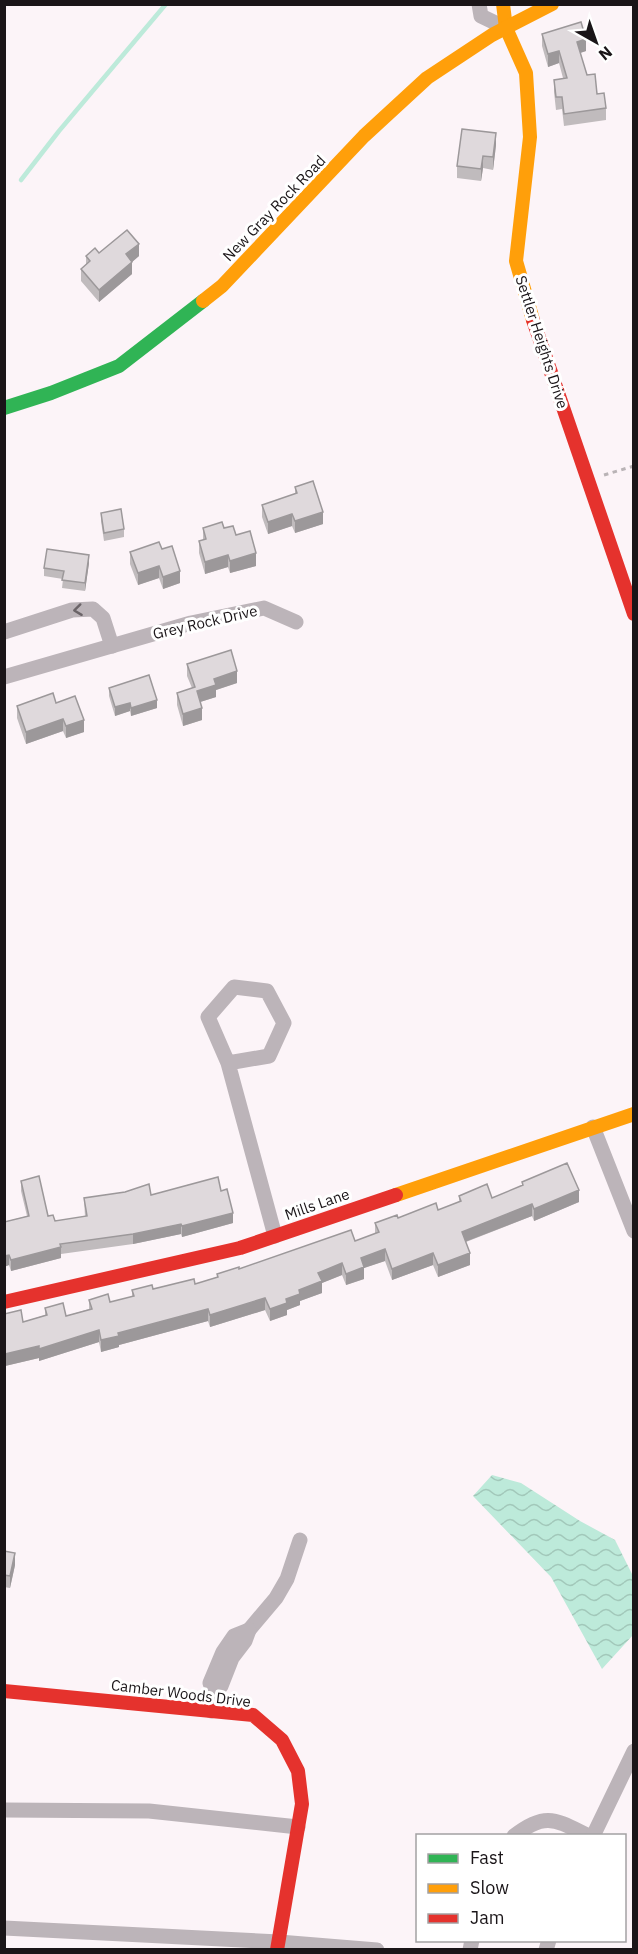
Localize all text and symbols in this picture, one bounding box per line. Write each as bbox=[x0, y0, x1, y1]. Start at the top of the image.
north arrow bbox=[566, 12, 626, 72]
text: N bbox=[595, 42, 617, 65]
street label: New Gray Rock Road bbox=[219, 151, 329, 265]
street label: Settler Heights Drive bbox=[512, 273, 572, 411]
street label: Grey Rock Drive bbox=[151, 601, 259, 643]
one-way arrow bbox=[73, 604, 82, 616]
street label: Mills Lane bbox=[282, 1184, 352, 1224]
street label: Camber Woods Drive bbox=[110, 1675, 252, 1711]
legend bbox=[416, 1834, 626, 1942]
text: Fast bbox=[470, 1846, 504, 1869]
text: Slow bbox=[470, 1876, 509, 1899]
text: Jam bbox=[470, 1906, 505, 1929]

